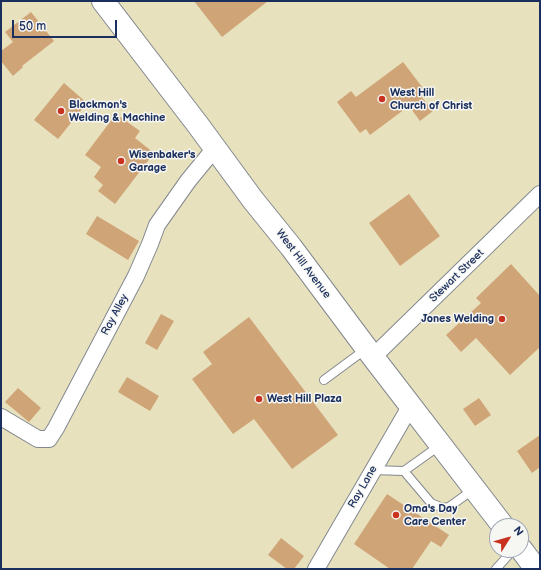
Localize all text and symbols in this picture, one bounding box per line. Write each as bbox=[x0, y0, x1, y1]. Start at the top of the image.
scale bar bbox=[14, 12, 119, 38]
text: 50 m bbox=[19, 19, 46, 34]
place label: West Hill Church of Christ bbox=[390, 86, 472, 112]
marker: West Hill Church of Christ bbox=[377, 94, 387, 104]
place label: Blackmon's Welding & Machine bbox=[69, 98, 165, 124]
marker: Blackmon's Welding & Machine bbox=[56, 106, 66, 116]
place label: Wisenbaker's Garage bbox=[129, 148, 195, 174]
marker: Wisenbaker's Garage bbox=[116, 156, 126, 166]
street label: West Hill Avenue bbox=[273, 227, 333, 301]
street label: Stewart Street bbox=[427, 247, 487, 305]
street label: Ray Alley bbox=[99, 292, 131, 338]
place label: Jones Welding bbox=[421, 312, 494, 326]
marker: Jones Welding bbox=[497, 314, 507, 324]
place label: West Hill Plaza bbox=[267, 392, 342, 406]
marker: West Hill Plaza bbox=[254, 394, 264, 404]
street label: Ray Lane bbox=[346, 463, 380, 511]
place label: Oma's Day Care Center bbox=[404, 502, 466, 528]
marker: Oma's Day Care Center bbox=[391, 510, 401, 520]
north arrow bbox=[489, 518, 529, 558]
text: N bbox=[511, 524, 526, 538]

